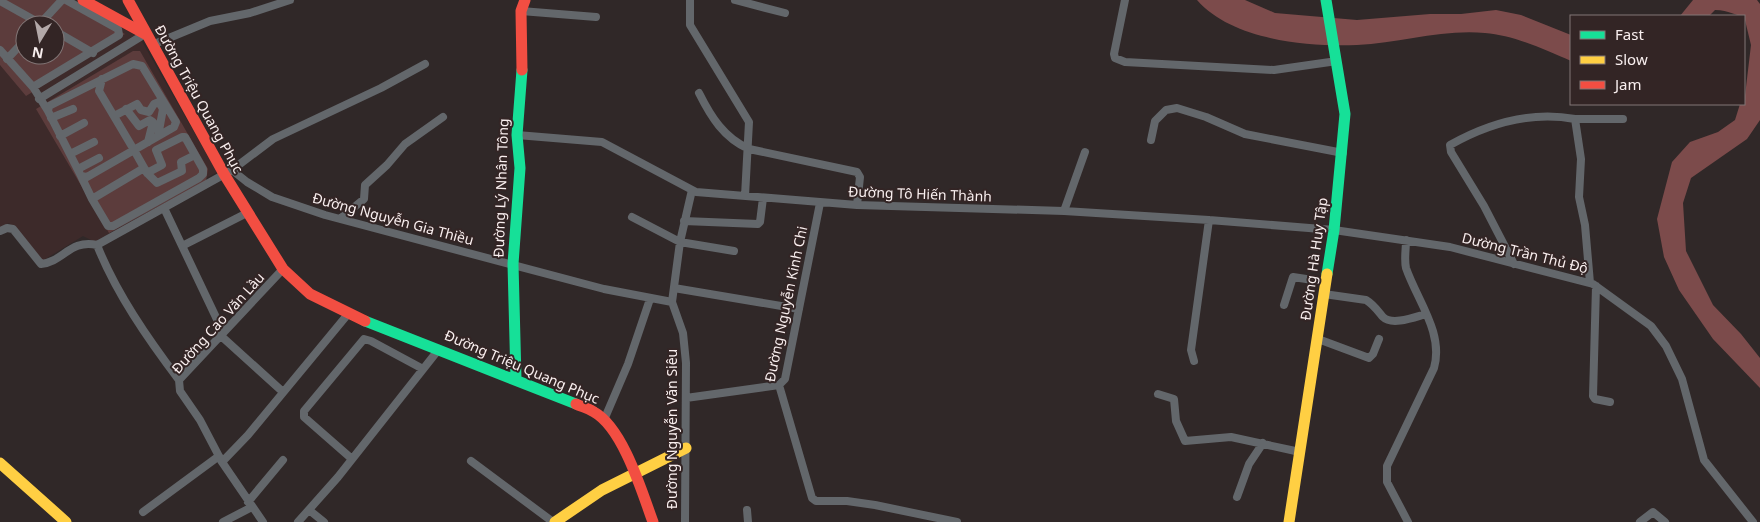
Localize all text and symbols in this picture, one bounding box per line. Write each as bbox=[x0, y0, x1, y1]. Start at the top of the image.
north arrow bbox=[15, 15, 65, 65]
legend bbox=[1570, 15, 1745, 105]
street label: Đường Triệu Quang Phục bbox=[151, 21, 248, 176]
text: Fast bbox=[1615, 24, 1644, 44]
text: N bbox=[30, 43, 45, 64]
text: Slow bbox=[1615, 49, 1648, 69]
text: Jam bbox=[1613, 74, 1642, 94]
street label: Đường Lý Nhân Tông bbox=[489, 118, 512, 258]
street label: Đường Tô Hiến Thành bbox=[848, 181, 992, 206]
street label: Đường Nguyễn Gia Thiều bbox=[310, 188, 476, 249]
street label: Đường Hà Huy Tập bbox=[1295, 196, 1332, 322]
street label: Đường Nguyễn Kinh Chi bbox=[760, 224, 811, 384]
street label: Dường Trần Thủ Độ bbox=[1460, 228, 1590, 277]
street label: Đường Cao Văn Lầu bbox=[167, 268, 268, 377]
street label: Đường Triệu Quang Phục bbox=[442, 325, 603, 408]
street label: Đường Nguyễn Văn Siêu bbox=[662, 349, 681, 509]

